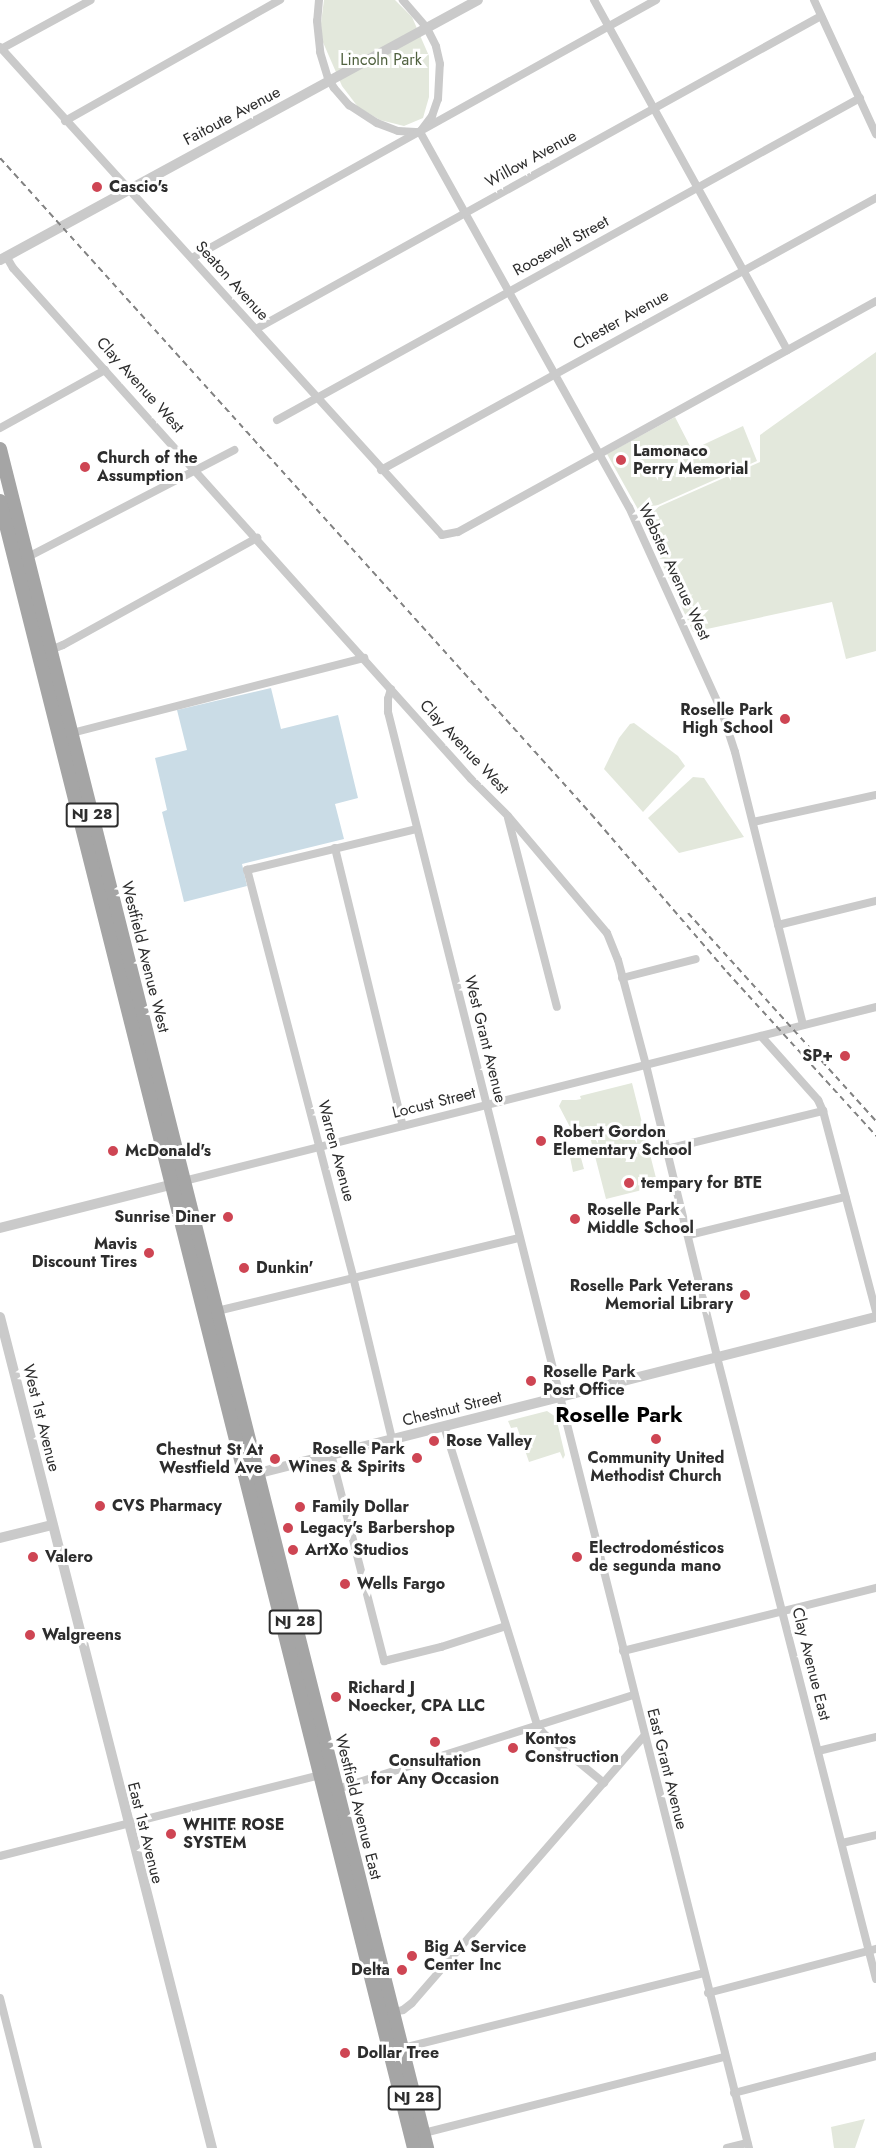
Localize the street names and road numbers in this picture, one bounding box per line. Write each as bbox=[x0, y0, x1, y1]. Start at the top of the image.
street label: Faitoute Avenue bbox=[180, 82, 284, 150]
street label: Willow Avenue bbox=[482, 126, 580, 192]
street label: Roosevelt Street bbox=[510, 212, 612, 280]
street label: Seaton Avenue bbox=[191, 237, 273, 325]
street label: Chester Avenue bbox=[570, 286, 672, 354]
street label: Clay Avenue West bbox=[92, 333, 188, 437]
street label: Webster Avenue West bbox=[634, 501, 714, 643]
street label: Clay Avenue West bbox=[415, 696, 513, 798]
road number: NJ 28 bbox=[65, 803, 119, 827]
street label: Westfield Avenue West bbox=[117, 879, 173, 1035]
street label: West Grant Avenue bbox=[460, 973, 510, 1105]
street label: Locust Street bbox=[390, 1083, 478, 1123]
street label: Warren Avenue bbox=[313, 1098, 359, 1204]
street label: West 1st Avenue bbox=[18, 1362, 64, 1474]
street label: Chestnut Street bbox=[400, 1387, 504, 1431]
street label: Clay Avenue East bbox=[788, 1606, 834, 1722]
road number: NJ 28 bbox=[268, 1610, 322, 1634]
street label: East Grant Avenue bbox=[643, 1706, 691, 1832]
street label: Westfield Avenue East bbox=[331, 1732, 385, 1882]
street label: East 1st Avenue bbox=[123, 1780, 167, 1886]
road number: NJ 28 bbox=[387, 2086, 441, 2110]

